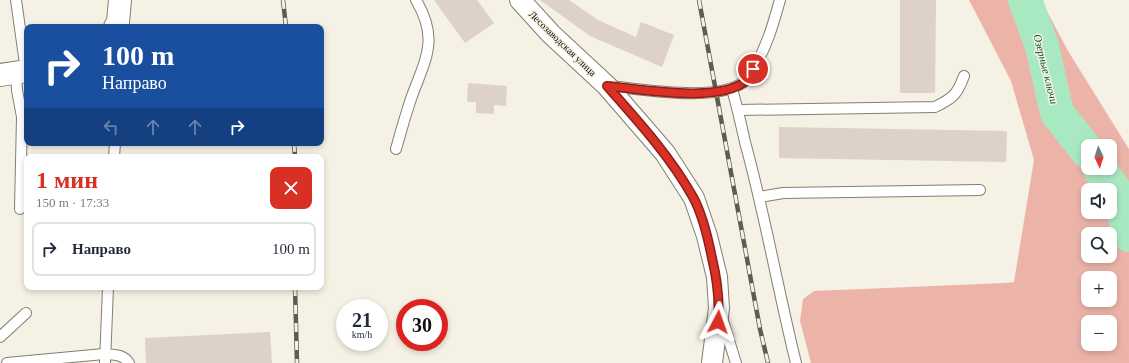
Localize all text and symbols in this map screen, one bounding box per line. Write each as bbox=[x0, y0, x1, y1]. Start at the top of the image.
street label: Лесозаводская улица bbox=[527, 8, 599, 79]
water label: Озерные ключи bbox=[1032, 33, 1061, 106]
icon: right bbox=[36, 40, 88, 92]
text: 100 m bbox=[102, 40, 174, 71]
pin bbox=[736, 52, 770, 86]
icon: arrive bbox=[742, 58, 764, 80]
text: Направо bbox=[102, 73, 167, 93]
icon: left bbox=[100, 116, 122, 138]
icon: ahead bbox=[142, 116, 164, 138]
icon: ahead bbox=[184, 116, 206, 138]
icon: right bbox=[226, 116, 248, 138]
north arrow bbox=[1081, 139, 1117, 175]
map controls bbox=[1081, 139, 1117, 351]
text: 1 мин bbox=[36, 167, 98, 193]
button: close bbox=[270, 167, 312, 209]
button: sound bbox=[1081, 183, 1117, 219]
text: 150 m · 17:33 bbox=[36, 195, 109, 210]
button: search bbox=[1081, 227, 1117, 263]
icon: right bbox=[38, 238, 60, 260]
text: Направо bbox=[72, 241, 131, 257]
text: 100 m bbox=[272, 241, 310, 257]
button: + bbox=[1081, 271, 1117, 307]
speed limit sign: 30 bbox=[396, 299, 448, 351]
position arrow bbox=[697, 301, 739, 343]
text: 21 bbox=[352, 309, 372, 331]
button: − bbox=[1081, 315, 1117, 351]
text: km/h bbox=[352, 329, 372, 340]

